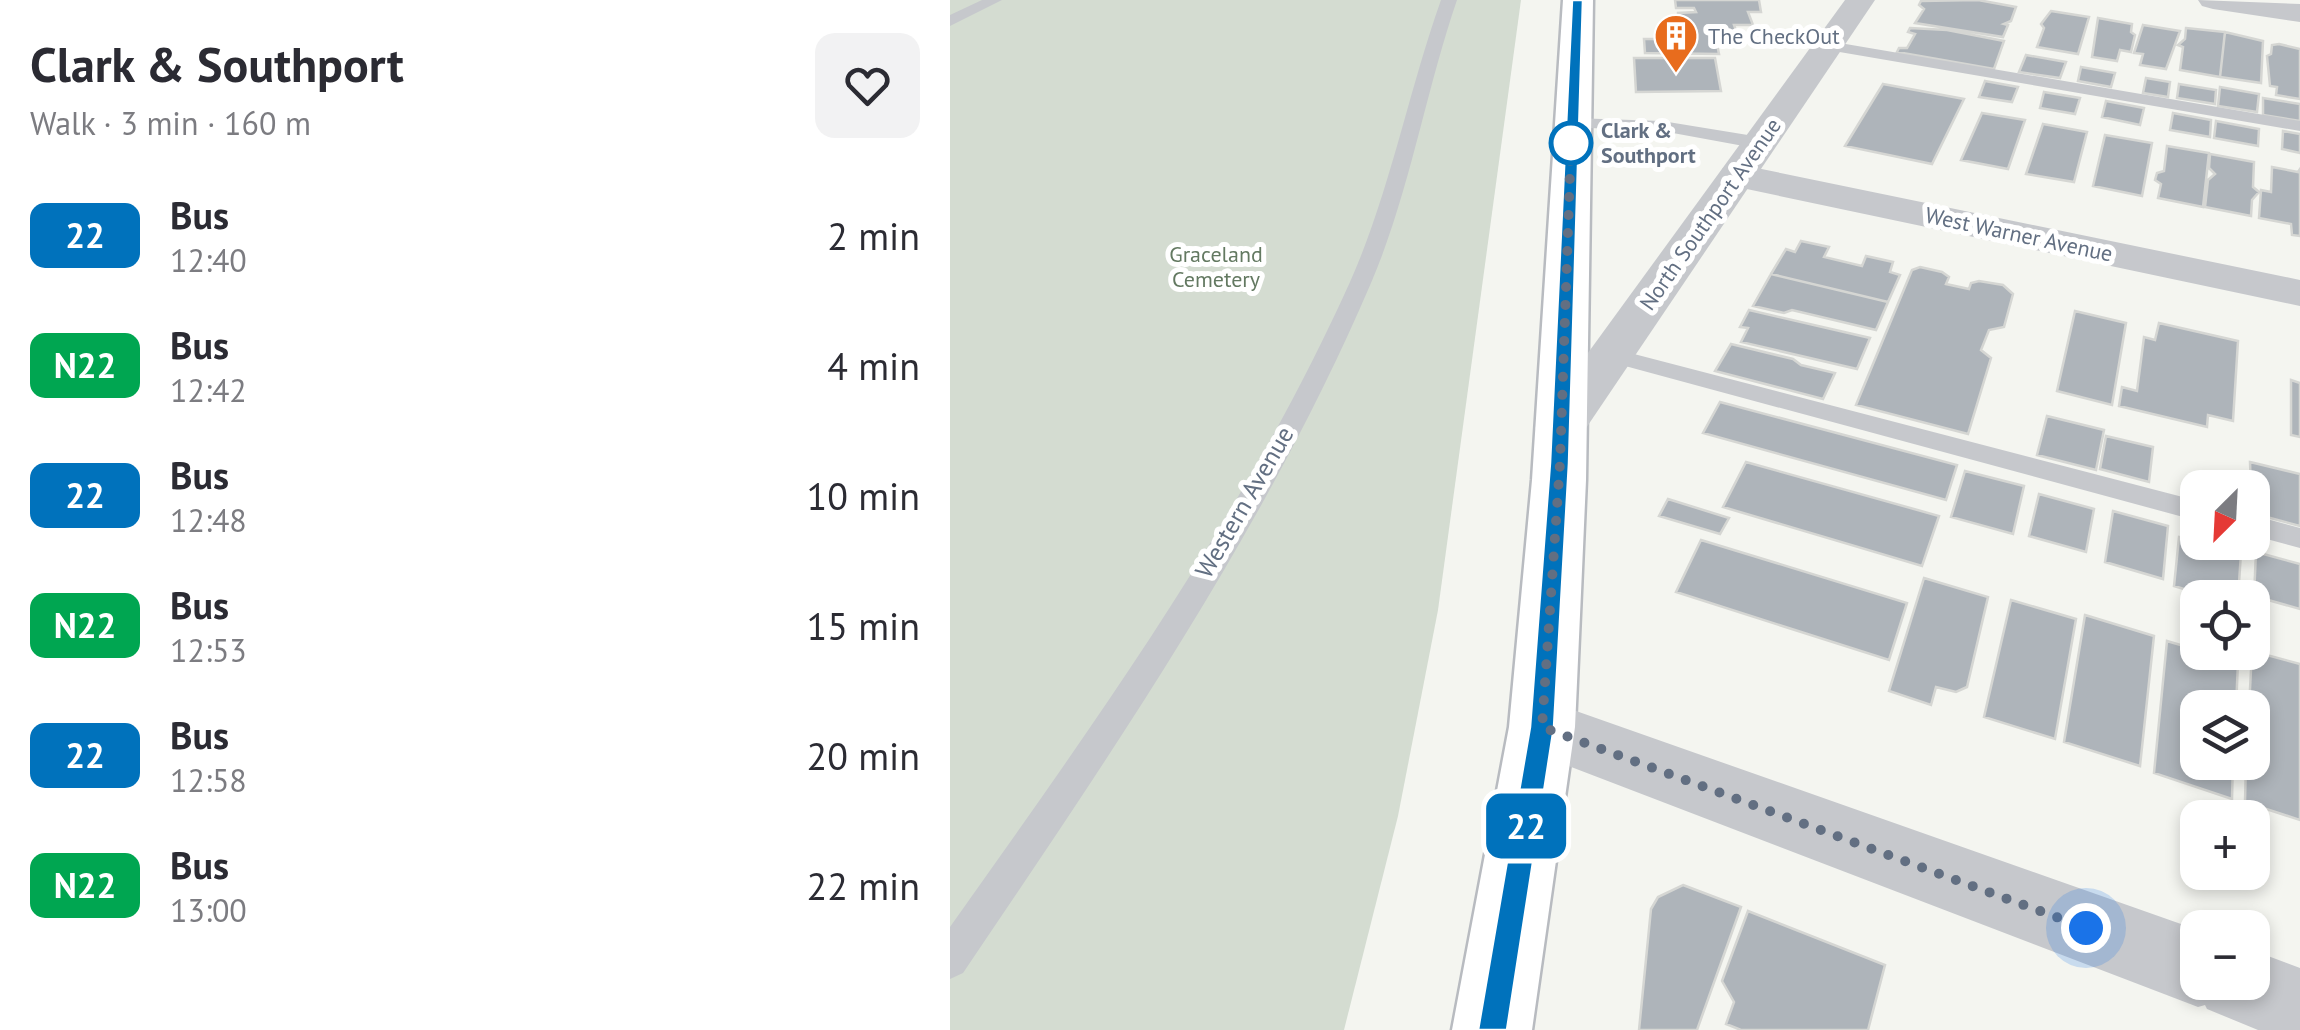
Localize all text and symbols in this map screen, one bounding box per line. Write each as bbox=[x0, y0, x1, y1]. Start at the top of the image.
building icon: The CheckOut bbox=[1653, 13, 1699, 74]
place label: The CheckOut bbox=[1708, 22, 1840, 50]
text: Clark & Southport bbox=[30, 33, 404, 95]
button: heart bbox=[815, 33, 920, 138]
text: Walk · 3 min · 160 m bbox=[30, 102, 311, 144]
street label: North Southport Avenue bbox=[1633, 113, 1787, 315]
place label: Clark & Southport bbox=[1601, 116, 1696, 169]
marker: Clark & Southport bbox=[1550, 122, 1592, 164]
text: Bus bbox=[170, 190, 229, 239]
street label: West Warner Avenue bbox=[1923, 200, 2115, 268]
text: 2 min bbox=[827, 211, 920, 260]
text: 22 bbox=[65, 212, 105, 258]
text: 12:40 bbox=[170, 239, 247, 281]
park label: Graceland Cemetery bbox=[1169, 240, 1263, 293]
text: Bus bbox=[170, 320, 229, 369]
text: 4 min bbox=[827, 341, 920, 390]
text: N22 bbox=[54, 342, 116, 388]
text: 12:42 bbox=[170, 369, 247, 411]
street label: Western Avenue bbox=[1188, 420, 1300, 584]
text: Bus bbox=[170, 450, 229, 499]
north arrow bbox=[2180, 470, 2270, 560]
map controls bbox=[2180, 470, 2270, 1000]
text: 10 min bbox=[807, 471, 920, 520]
text: 22 bbox=[65, 472, 105, 518]
text: 12:48 bbox=[170, 499, 247, 541]
text: Bus bbox=[170, 580, 229, 629]
button: locate bbox=[2180, 580, 2270, 670]
text: 15 min bbox=[807, 601, 920, 650]
text: N22 bbox=[54, 602, 116, 648]
text: 12:53 bbox=[170, 629, 247, 671]
button: layers bbox=[2180, 690, 2270, 780]
text: Bus bbox=[170, 710, 229, 759]
text: 20 min bbox=[807, 731, 920, 780]
text: 22 bbox=[65, 732, 105, 778]
text: 12:58 bbox=[170, 759, 247, 801]
line badge: 22 bbox=[1481, 794, 1571, 858]
button: + bbox=[2180, 800, 2270, 890]
text: 22 bbox=[1506, 803, 1546, 849]
text: Bus bbox=[170, 840, 229, 889]
text: 22 min bbox=[807, 861, 920, 910]
text: N22 bbox=[54, 862, 116, 908]
text: 13:00 bbox=[170, 889, 247, 931]
your location bbox=[2061, 903, 2111, 953]
button: − bbox=[2180, 910, 2270, 1000]

